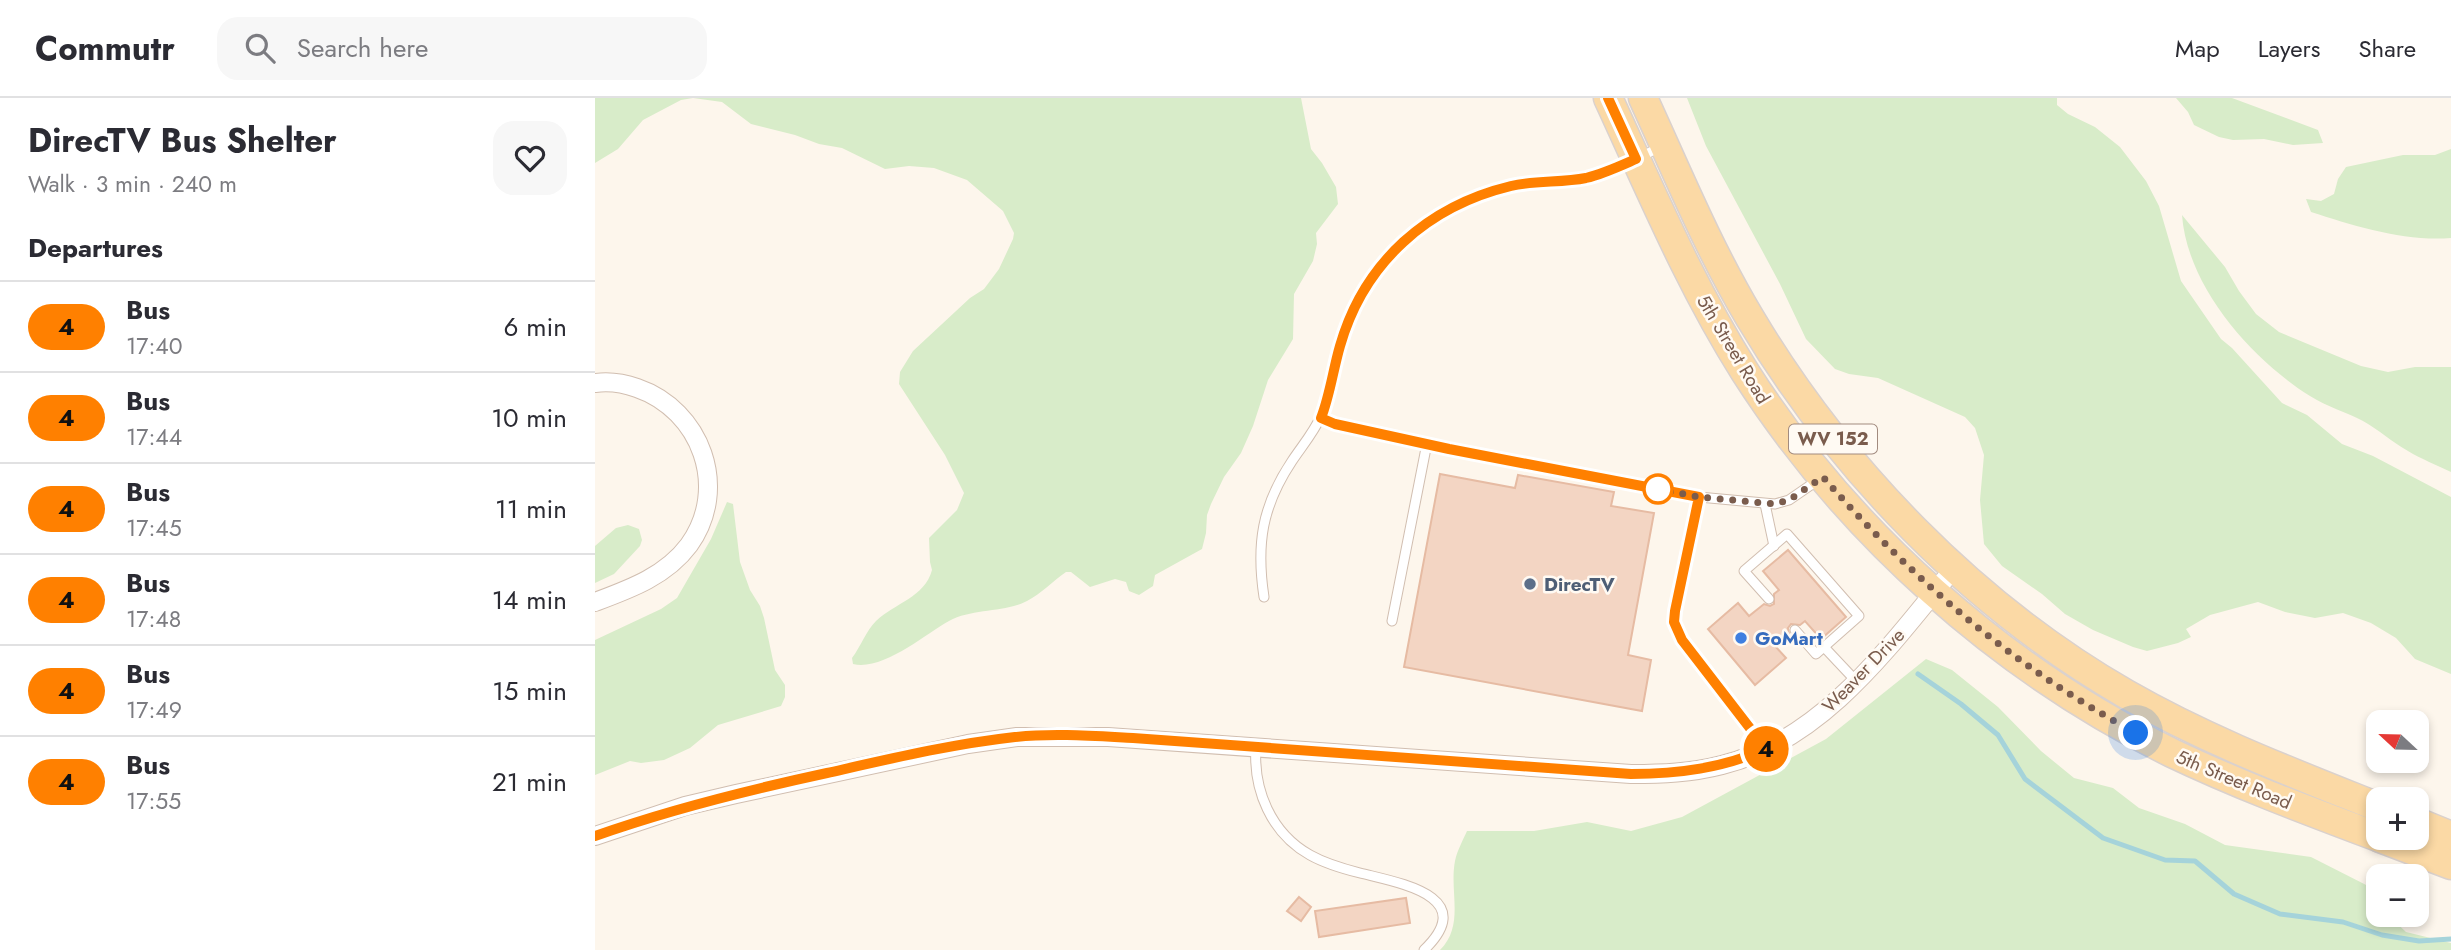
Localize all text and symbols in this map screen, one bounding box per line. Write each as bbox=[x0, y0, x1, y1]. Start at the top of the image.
search box bbox=[217, 17, 707, 80]
text: Commutr bbox=[35, 25, 175, 72]
icon: search bbox=[241, 29, 279, 67]
text: Search here bbox=[297, 29, 428, 67]
text: Map bbox=[2175, 31, 2220, 66]
text: Layers bbox=[2258, 31, 2320, 66]
text: Share bbox=[2358, 31, 2416, 66]
text: DirecTV Bus Shelter bbox=[28, 117, 337, 164]
button: heart bbox=[493, 121, 567, 195]
text: Walk · 3 min · 240 m bbox=[28, 167, 237, 201]
text: Departures bbox=[28, 229, 163, 267]
street label: 5th Street Road bbox=[1690, 290, 1777, 409]
text: Bus bbox=[126, 291, 170, 329]
text: 6 min bbox=[504, 308, 567, 346]
text: 4 bbox=[58, 309, 75, 344]
text: 17:40 bbox=[126, 329, 183, 363]
text: Bus bbox=[126, 382, 170, 420]
text: 10 min bbox=[491, 399, 567, 437]
text: 4 bbox=[58, 400, 75, 435]
text: 17:44 bbox=[126, 420, 182, 454]
road number: WV 152 bbox=[1789, 424, 1877, 454]
text: Bus bbox=[126, 473, 170, 511]
unlabelled marker bbox=[1643, 474, 1673, 504]
text: 11 min bbox=[495, 490, 567, 528]
text: 4 bbox=[58, 491, 75, 526]
text: 17:45 bbox=[126, 511, 182, 545]
text: Bus bbox=[126, 564, 170, 602]
place label: DirecTV bbox=[1544, 571, 1615, 598]
marker: DirecTV bbox=[1522, 576, 1538, 592]
text: 14 min bbox=[492, 581, 567, 619]
text: 4 bbox=[58, 582, 75, 617]
text: 17:48 bbox=[126, 602, 181, 636]
street label: Weaver Drive bbox=[1816, 622, 1911, 719]
place label: GoMart bbox=[1755, 625, 1823, 652]
marker: GoMart bbox=[1733, 630, 1749, 646]
text: Bus bbox=[126, 655, 170, 693]
text: 15 min bbox=[492, 672, 567, 710]
text: 4 bbox=[58, 673, 75, 708]
text: 17:49 bbox=[126, 693, 182, 727]
north arrow bbox=[2366, 710, 2429, 774]
map controls bbox=[2366, 710, 2429, 927]
your location bbox=[2118, 715, 2153, 750]
line badge: 4 bbox=[1743, 726, 1789, 772]
text: 4 bbox=[1758, 731, 1774, 766]
street label: 5th Street Road bbox=[2172, 743, 2296, 816]
text: Bus bbox=[126, 746, 170, 784]
text: 21 min bbox=[492, 763, 567, 801]
text: 4 bbox=[58, 764, 75, 799]
text: 17:55 bbox=[126, 784, 181, 818]
button: + bbox=[2366, 787, 2429, 850]
button: − bbox=[2366, 864, 2429, 927]

